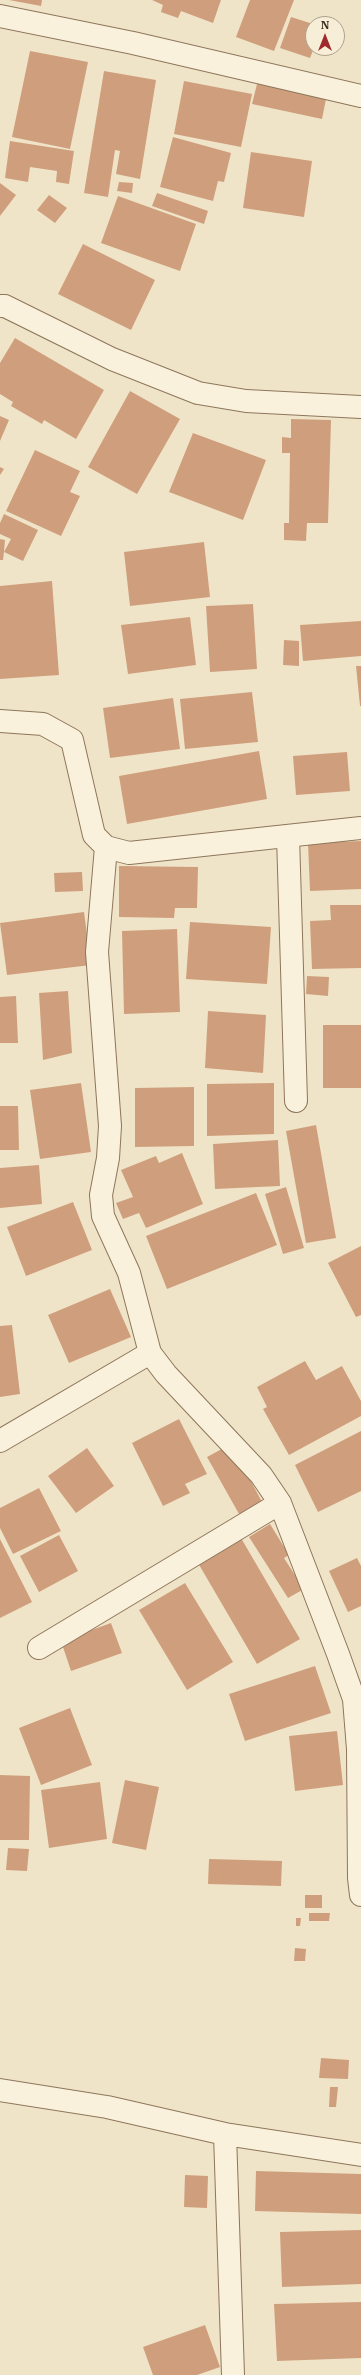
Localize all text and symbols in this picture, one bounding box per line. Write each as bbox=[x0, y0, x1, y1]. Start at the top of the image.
north arrow bbox=[305, 16, 345, 56]
text: N bbox=[321, 18, 329, 32]

